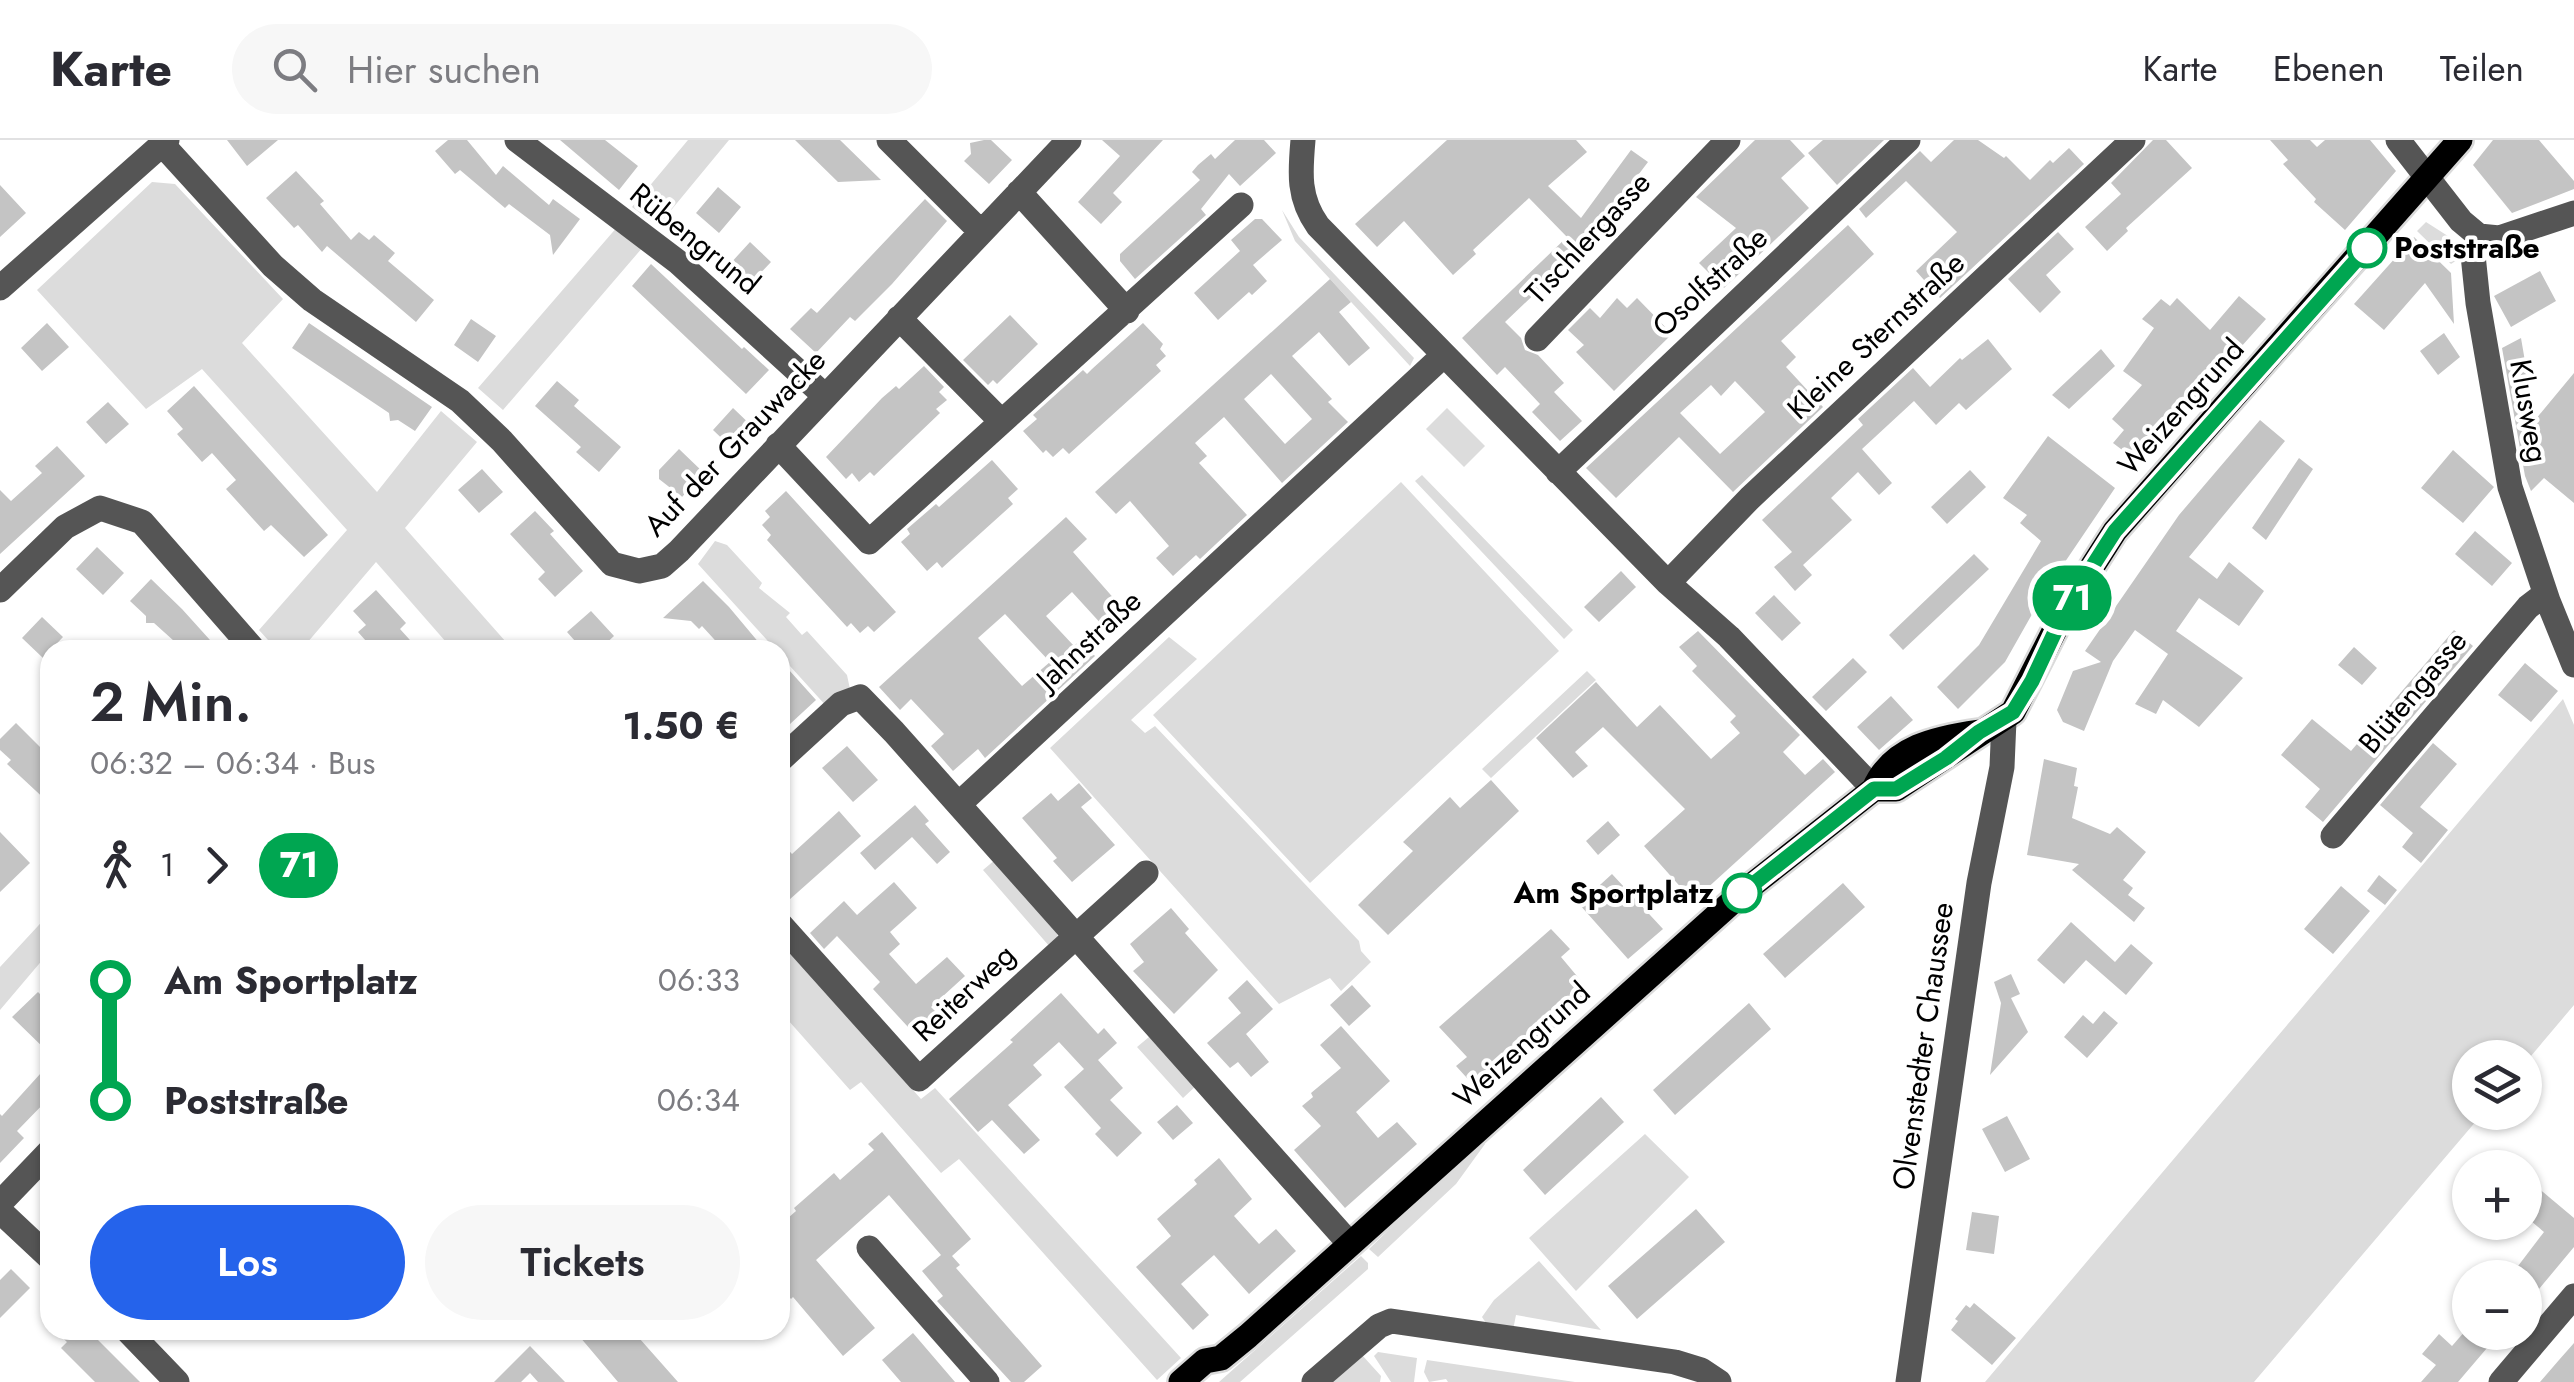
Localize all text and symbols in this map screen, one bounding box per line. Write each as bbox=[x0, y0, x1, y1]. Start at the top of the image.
search box bbox=[232, 24, 932, 114]
text: Karte bbox=[50, 35, 172, 104]
icon: search bbox=[267, 42, 322, 97]
text: Hier suchen bbox=[347, 42, 541, 97]
text: Karte bbox=[2143, 44, 2218, 94]
text: Ebenen bbox=[2273, 44, 2385, 94]
text: Teilen bbox=[2440, 44, 2524, 94]
street label: Tischlergasse bbox=[1515, 162, 1660, 313]
street label: Rübengrund bbox=[621, 173, 770, 305]
street label: Osolfstraße bbox=[1642, 217, 1777, 346]
place label: Poststraße bbox=[2394, 226, 2540, 269]
marker: Poststraße bbox=[2348, 229, 2386, 267]
street label: Kleine Sternstraße bbox=[1777, 242, 1974, 429]
street label: Weizengrund bbox=[2107, 329, 2254, 485]
street label: Auf der Grauwacke bbox=[634, 339, 835, 546]
street label: Klusweg bbox=[2499, 356, 2560, 466]
line badge: 71 bbox=[2027, 566, 2117, 630]
text: 71 bbox=[2053, 573, 2091, 623]
street label: Jahnstraße bbox=[1024, 580, 1151, 702]
street label: Blütengasse bbox=[2348, 621, 2477, 763]
text: 2 Min. bbox=[90, 662, 252, 742]
text: 1.50 € bbox=[622, 698, 740, 753]
text: 06:32 – 06:34 · Bus bbox=[90, 740, 376, 786]
icon: walk bbox=[90, 838, 145, 893]
icon: forward bbox=[189, 838, 244, 893]
text: 71 bbox=[279, 840, 318, 890]
text: 1 bbox=[160, 842, 174, 888]
place label: Am Sportplatz bbox=[1513, 871, 1714, 914]
marker: Am Sportplatz bbox=[1723, 874, 1761, 912]
street label: Olvenstedter Chaussee bbox=[1881, 899, 1964, 1192]
street label: Reiterweg bbox=[903, 934, 1025, 1051]
text: Am Sportplatz bbox=[164, 953, 418, 1008]
text: 06:33 bbox=[658, 957, 740, 1003]
street label: Weizengrund bbox=[1444, 971, 1600, 1118]
map controls bbox=[2452, 1040, 2542, 1350]
button: layers bbox=[2452, 1040, 2542, 1130]
text: Poststraße bbox=[164, 1073, 349, 1128]
text: 06:34 bbox=[657, 1077, 740, 1123]
button: + bbox=[2452, 1150, 2542, 1240]
button: Los bbox=[90, 1205, 405, 1320]
button: Tickets bbox=[425, 1205, 740, 1320]
button: − bbox=[2452, 1260, 2542, 1350]

